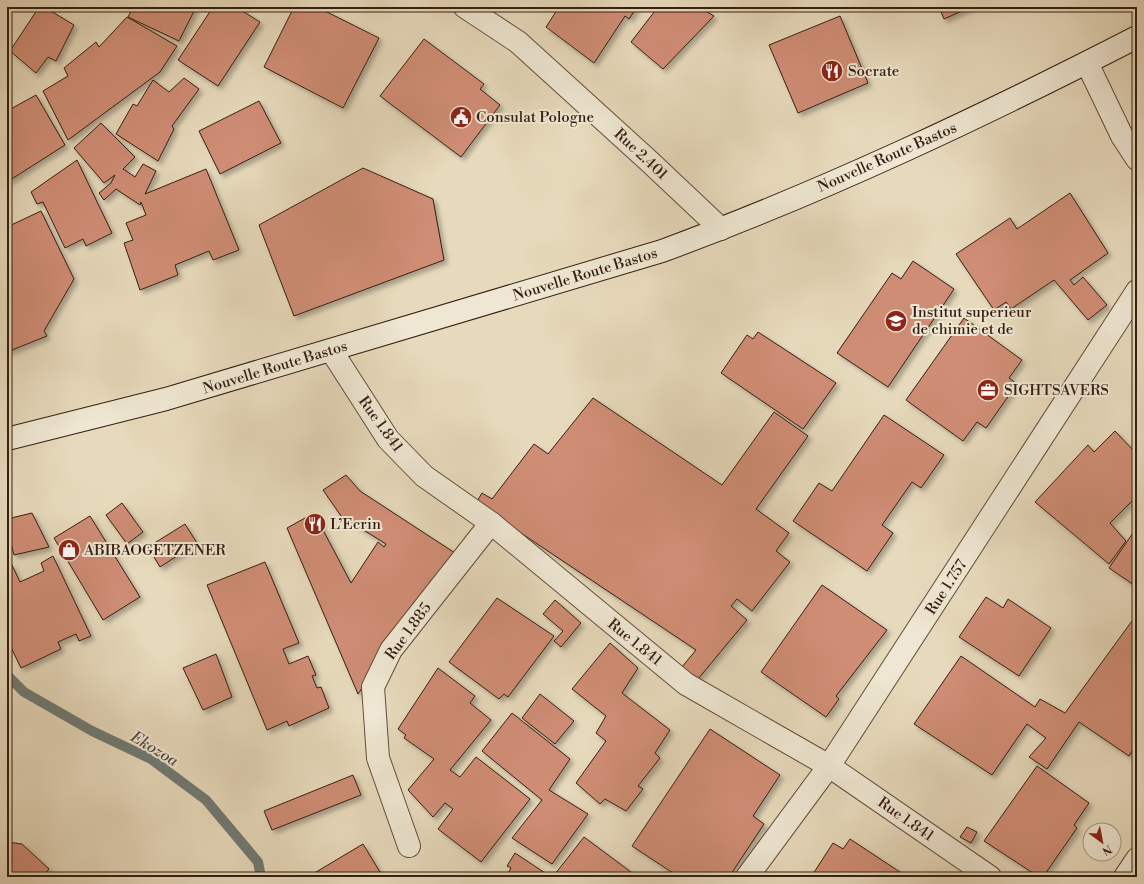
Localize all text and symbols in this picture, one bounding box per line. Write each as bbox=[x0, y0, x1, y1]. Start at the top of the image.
restaurant icon: Socrate bbox=[819, 58, 845, 84]
place label: Socrate bbox=[848, 62, 899, 81]
public building icon: Consulat Pologne bbox=[448, 104, 474, 130]
place label: Consulat Pologne bbox=[476, 108, 594, 127]
street label: Nouvelle Route Bastos bbox=[815, 118, 960, 197]
street label: Rue 2.401 bbox=[610, 125, 672, 184]
street label: Nouvelle Route Bastos bbox=[510, 243, 660, 306]
place label: Institut superieur de chimie et de bbox=[912, 303, 1032, 339]
school or university icon: Institut superieur de chimie et de bbox=[883, 308, 909, 334]
street label: Nouvelle Route Bastos bbox=[200, 336, 350, 399]
office icon: SIGHTSAVERS bbox=[975, 377, 1001, 403]
place label: SIGHTSAVERS bbox=[1004, 381, 1109, 400]
street label: Rue 1.841 bbox=[354, 393, 408, 456]
restaurant icon: L’Ecrin bbox=[302, 511, 328, 537]
place label: L’Ecrin bbox=[330, 515, 381, 534]
shop icon: ABIBAOGETZENER bbox=[56, 537, 82, 563]
place label: ABIBAOGETZENER bbox=[83, 541, 226, 560]
street label: Rue 1.757 bbox=[922, 556, 972, 619]
street label: Rue 1.885 bbox=[381, 599, 436, 664]
street label: Rue 1.841 bbox=[604, 615, 666, 670]
water label: Ekozoa bbox=[126, 726, 182, 771]
street label: Rue 1.841 bbox=[874, 793, 938, 846]
north arrow bbox=[1082, 822, 1122, 862]
text: N bbox=[1099, 841, 1114, 858]

